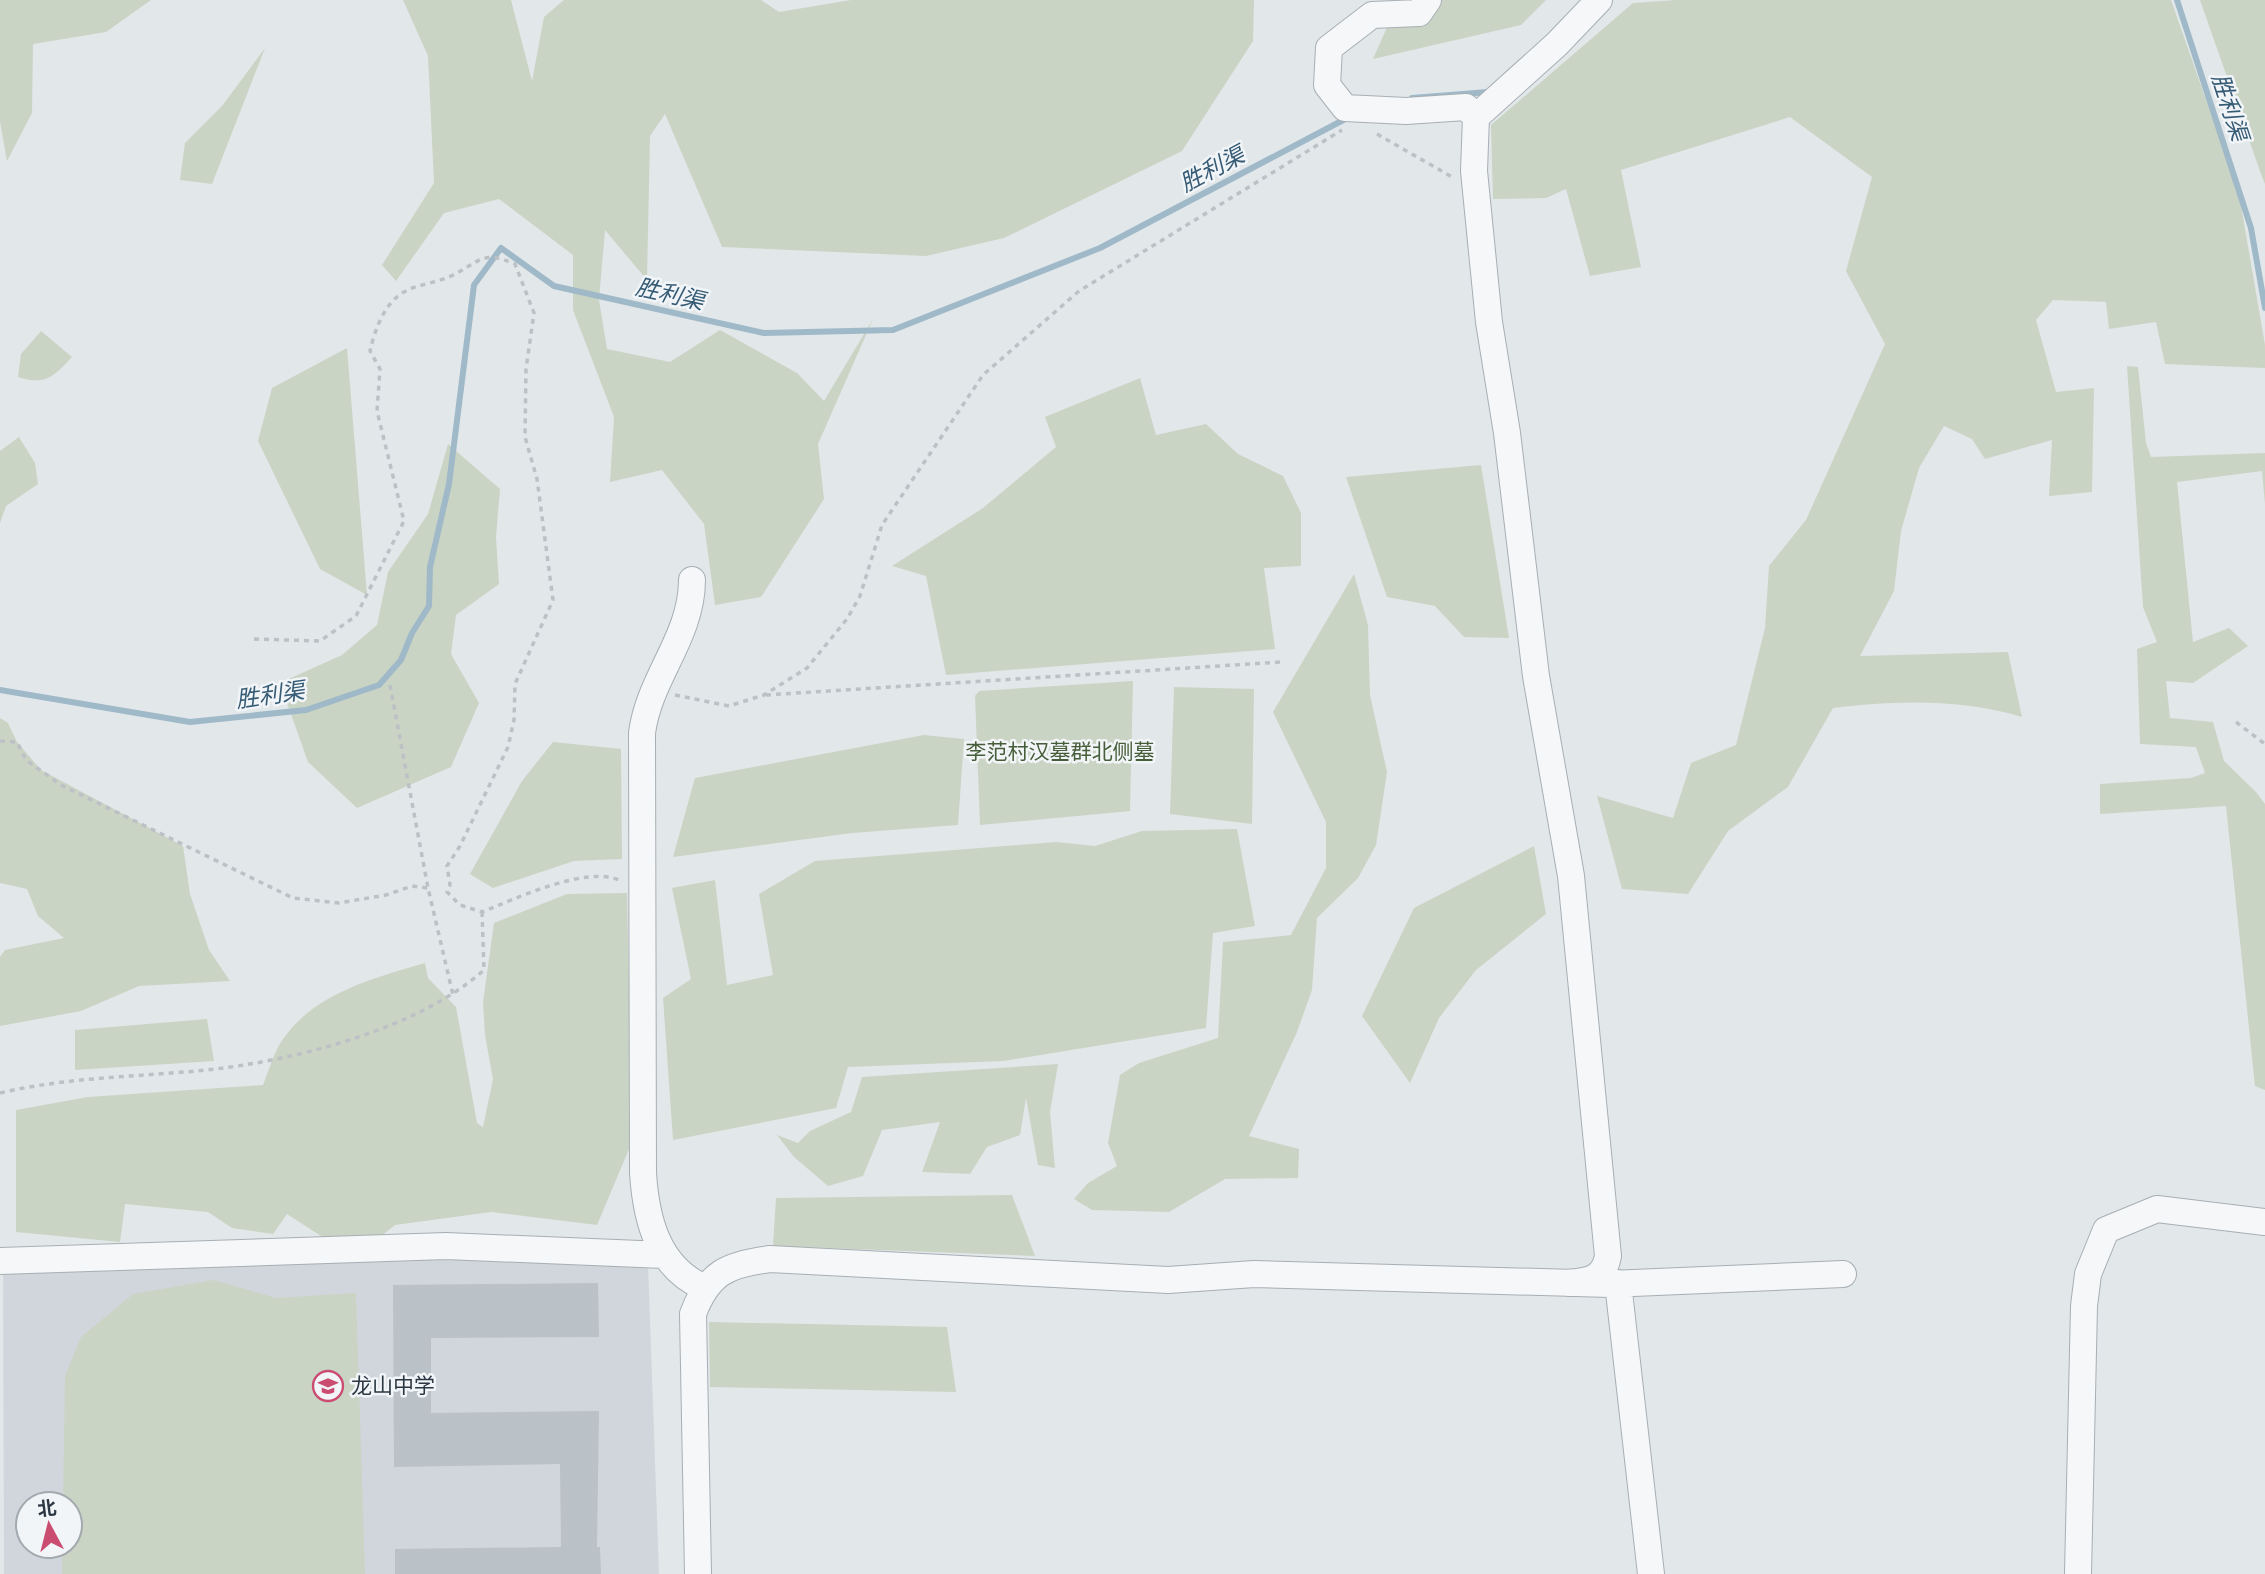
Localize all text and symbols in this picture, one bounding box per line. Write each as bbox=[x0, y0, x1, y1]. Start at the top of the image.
water label: 胜利渠 bbox=[2205, 70, 2256, 147]
water label: 胜利渠 bbox=[1174, 138, 1252, 198]
water label: 胜利渠 bbox=[633, 272, 710, 317]
water label: 胜利渠 bbox=[234, 675, 309, 715]
park label: 李范村汉墓群北侧墓 bbox=[966, 738, 1155, 766]
school or university icon: 龙山中学 bbox=[311, 1369, 345, 1403]
place label: 龙山中学 bbox=[351, 1372, 435, 1400]
north arrow bbox=[14, 1490, 84, 1560]
text: 北 bbox=[36, 1495, 58, 1522]

